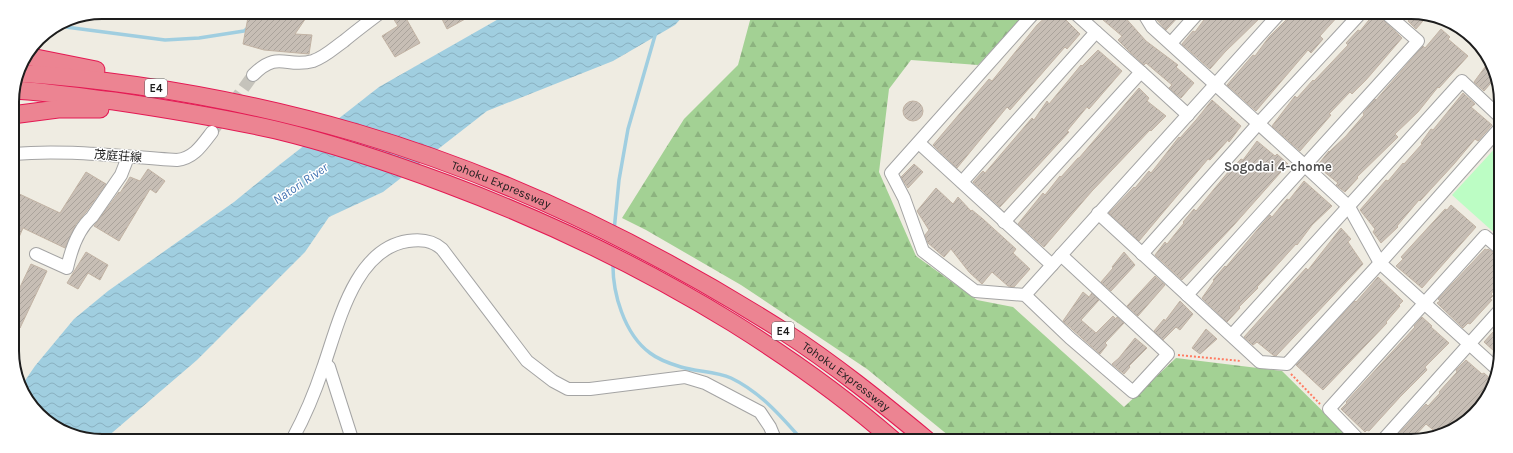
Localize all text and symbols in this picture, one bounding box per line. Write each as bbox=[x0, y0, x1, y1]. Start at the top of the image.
road number: E4 bbox=[145, 79, 167, 97]
street label: 茂庭荘線 bbox=[94, 147, 142, 165]
street label: Tohoku Expressway bbox=[449, 158, 553, 211]
water label: Natori River bbox=[270, 159, 331, 207]
district label: Sogodai 4-chome bbox=[1224, 159, 1332, 174]
road number: E4 bbox=[772, 322, 794, 340]
street label: Tohoku Expressway bbox=[800, 339, 893, 414]

